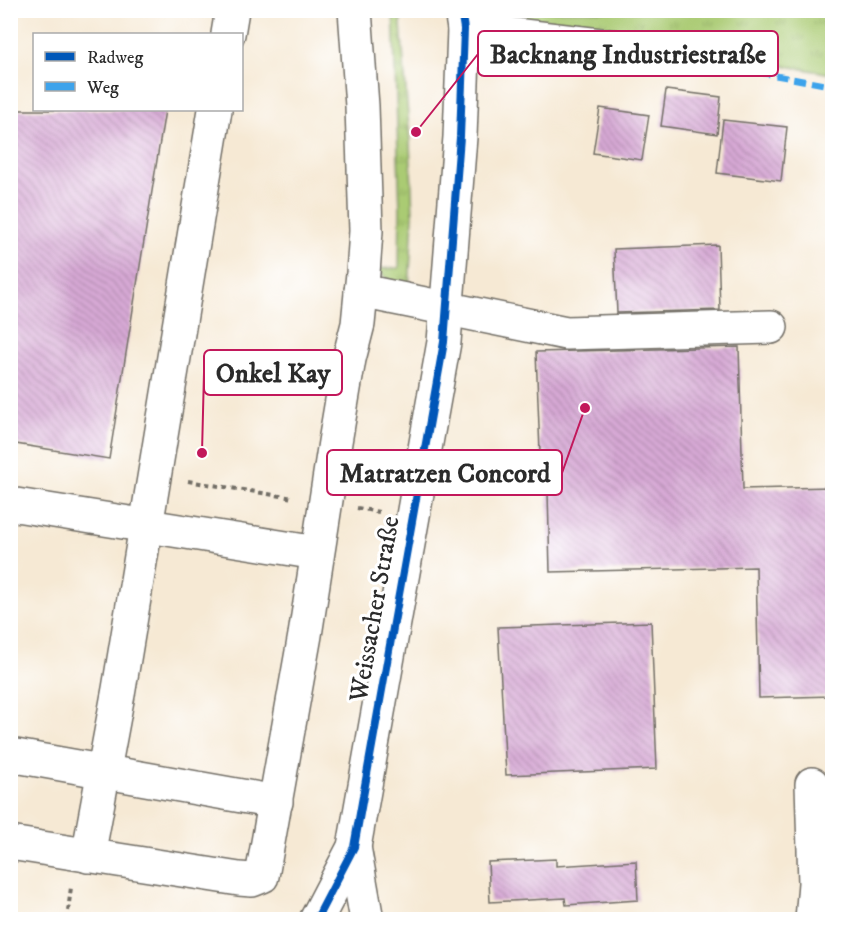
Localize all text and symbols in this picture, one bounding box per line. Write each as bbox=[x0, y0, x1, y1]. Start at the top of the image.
callout: Backnang Industriestraße bbox=[478, 31, 778, 76]
legend bbox=[33, 33, 243, 111]
text: Backnang Industriestraße bbox=[490, 38, 766, 72]
text: Radweg bbox=[87, 47, 143, 69]
text: Weg bbox=[86, 77, 119, 99]
callout: Onkel Kay bbox=[204, 350, 342, 395]
text: Onkel Kay bbox=[216, 357, 331, 391]
callout: Matratzen Concord bbox=[327, 450, 562, 495]
text: Matratzen Concord bbox=[340, 457, 551, 491]
street label: Weissacher Straße bbox=[342, 513, 408, 706]

